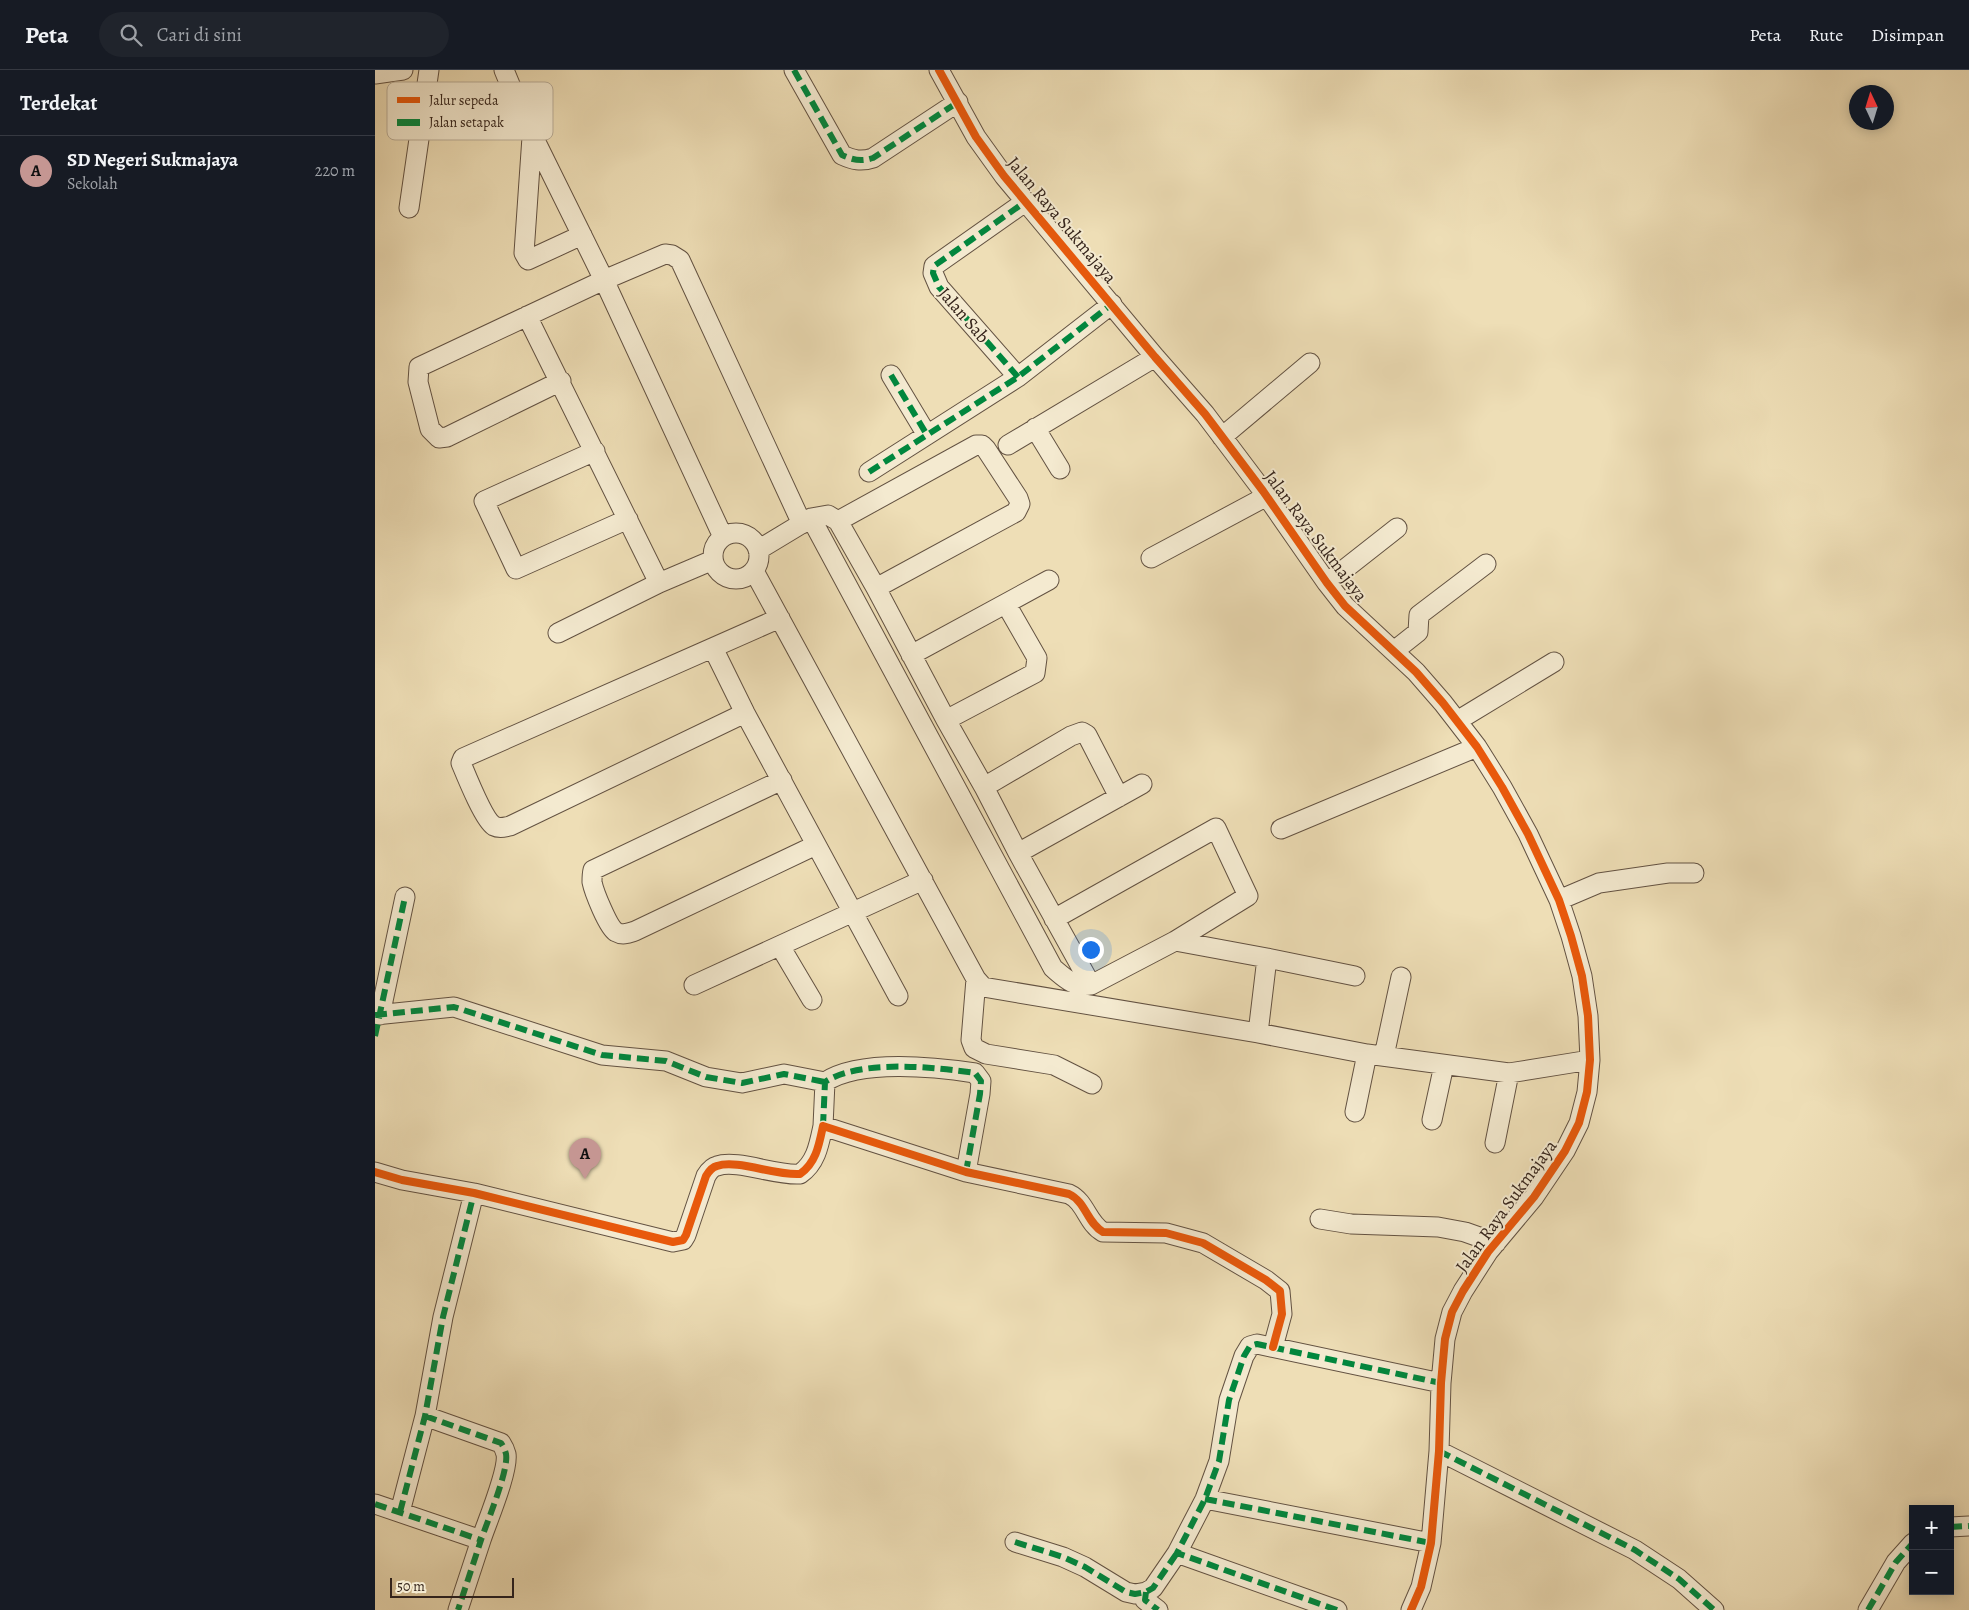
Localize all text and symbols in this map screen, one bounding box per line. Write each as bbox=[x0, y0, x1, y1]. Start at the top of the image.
search box bbox=[99, 12, 449, 57]
text: Peta bbox=[25, 19, 69, 51]
icon: search bbox=[117, 21, 145, 49]
text: Cari di sini bbox=[157, 22, 242, 48]
text: Peta bbox=[1750, 23, 1781, 47]
text: Rute bbox=[1809, 23, 1843, 47]
text: Disimpan bbox=[1871, 23, 1944, 47]
legend bbox=[387, 82, 553, 140]
north arrow bbox=[1849, 85, 1894, 130]
text: Terdekat bbox=[20, 89, 98, 117]
text: Jalur sepeda bbox=[429, 91, 499, 110]
text: Jalan setapak bbox=[429, 113, 504, 132]
text: SD Negeri Sukmajaya bbox=[67, 147, 238, 173]
street label: Jalan Raya Sukmajaya bbox=[1002, 152, 1123, 289]
text: A bbox=[31, 160, 41, 182]
text: 220 m bbox=[315, 160, 355, 182]
text: Sekolah bbox=[67, 173, 118, 195]
street label: Jalan Sab bbox=[933, 282, 995, 348]
street label: Jalan Raya Sukmajaya bbox=[1259, 465, 1374, 607]
your location bbox=[1078, 937, 1104, 963]
street label: Jalan Raya Sukmajaya bbox=[1450, 1134, 1563, 1277]
pin: A bbox=[569, 1138, 601, 1179]
map controls bbox=[1909, 1505, 1954, 1595]
button: + bbox=[1909, 1505, 1954, 1550]
button: − bbox=[1909, 1550, 1954, 1595]
scale bar bbox=[390, 1575, 514, 1598]
text: 50 m bbox=[397, 1577, 425, 1596]

